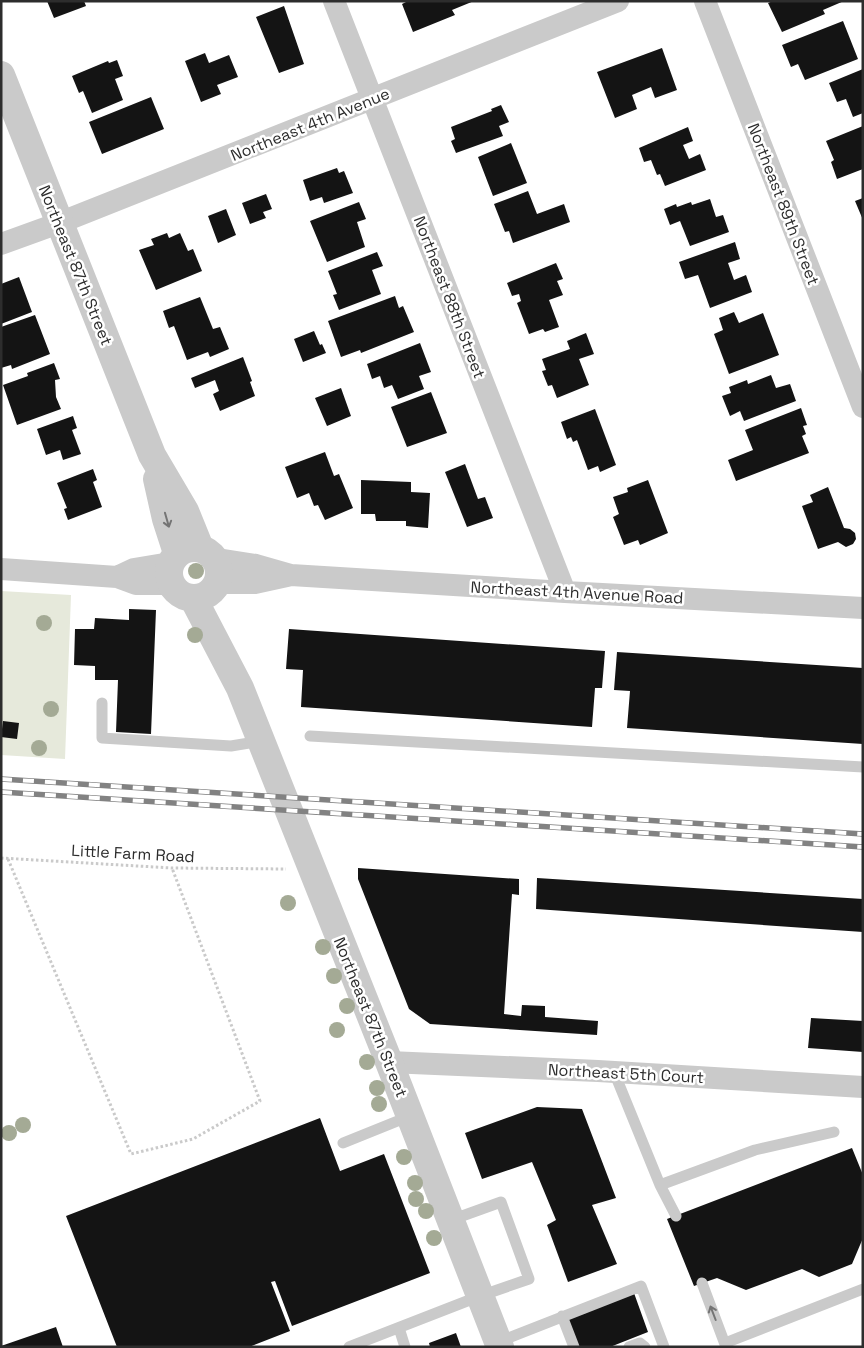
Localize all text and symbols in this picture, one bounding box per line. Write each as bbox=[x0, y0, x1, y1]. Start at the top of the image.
street label: Northeast 4th Avenue bbox=[228, 83, 393, 166]
street label: Northeast 89th Street bbox=[743, 120, 824, 288]
street label: Northeast 87th Street bbox=[34, 182, 117, 348]
street label: Northeast 88th Street bbox=[409, 213, 490, 381]
one-way arrow bbox=[162, 512, 172, 528]
street label: Northeast 4th Avenue Road bbox=[470, 576, 684, 609]
street label: Little Farm Road bbox=[71, 840, 195, 867]
street label: Northeast 87th Street bbox=[329, 934, 412, 1100]
street label: Northeast 5th Court bbox=[547, 1059, 705, 1088]
one-way arrow bbox=[708, 1306, 718, 1321]

